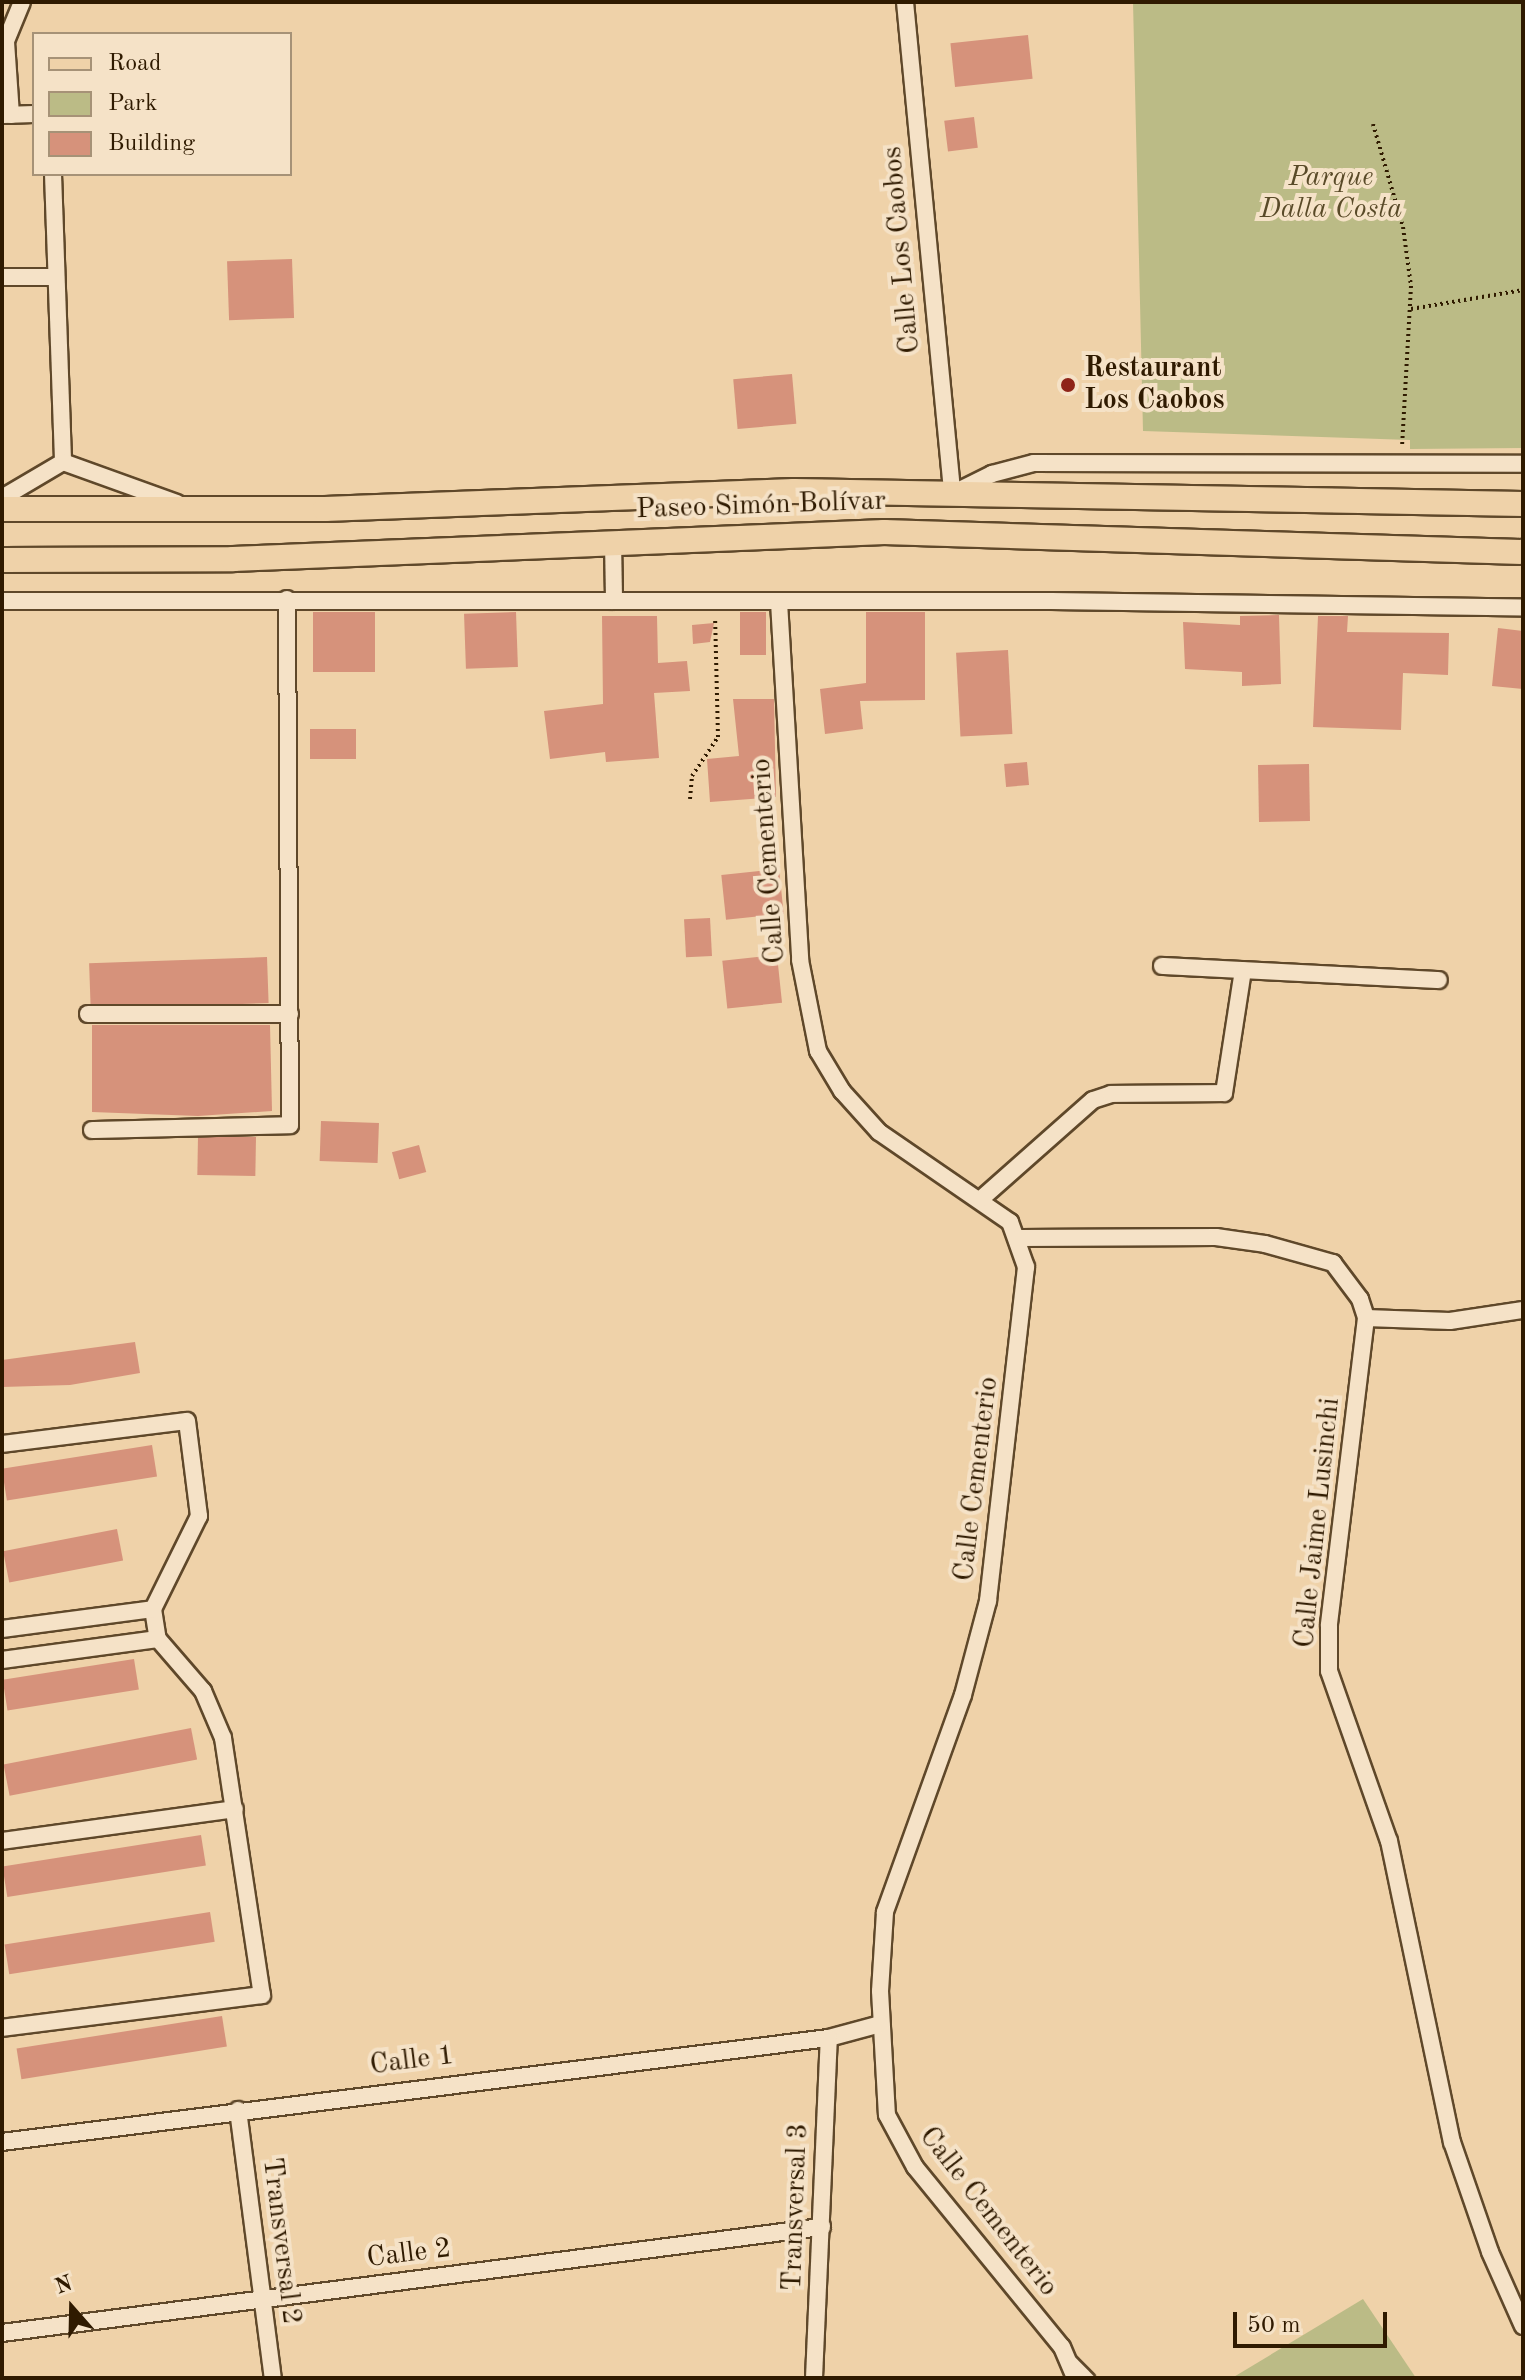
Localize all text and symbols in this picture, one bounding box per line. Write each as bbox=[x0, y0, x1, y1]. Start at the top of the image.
legend bbox=[32, 32, 292, 176]
text: Road bbox=[108, 52, 161, 76]
text: Park bbox=[108, 92, 157, 116]
text: Building bbox=[108, 132, 195, 156]
street label: Calle Los Caobos bbox=[876, 145, 928, 355]
park label: Parque Dalla Costa bbox=[1260, 161, 1402, 227]
place label: Restaurant Los Caobos bbox=[1084, 352, 1225, 418]
marker: Restaurant Los Caobos bbox=[1059, 376, 1077, 394]
street label: Paseo Simón Bolívar bbox=[635, 485, 887, 527]
street label: Calle Cementerio bbox=[745, 757, 793, 965]
street label: Calle Cementerio bbox=[948, 1375, 1006, 1583]
street label: Calle Jaime Lusinchi bbox=[1288, 1396, 1348, 1650]
street label: Calle 1 bbox=[368, 2039, 456, 2083]
street label: Calle Cementerio bbox=[911, 2121, 1065, 2303]
street label: Transversal 3 bbox=[776, 2122, 816, 2292]
street label: Transversal 2 bbox=[254, 2156, 308, 2326]
street label: Calle 2 bbox=[365, 2232, 453, 2276]
north arrow bbox=[32, 2268, 112, 2348]
text: N bbox=[52, 2272, 75, 2299]
scale bar bbox=[1237, 2296, 1391, 2346]
text: 50 m bbox=[1247, 2314, 1301, 2338]

